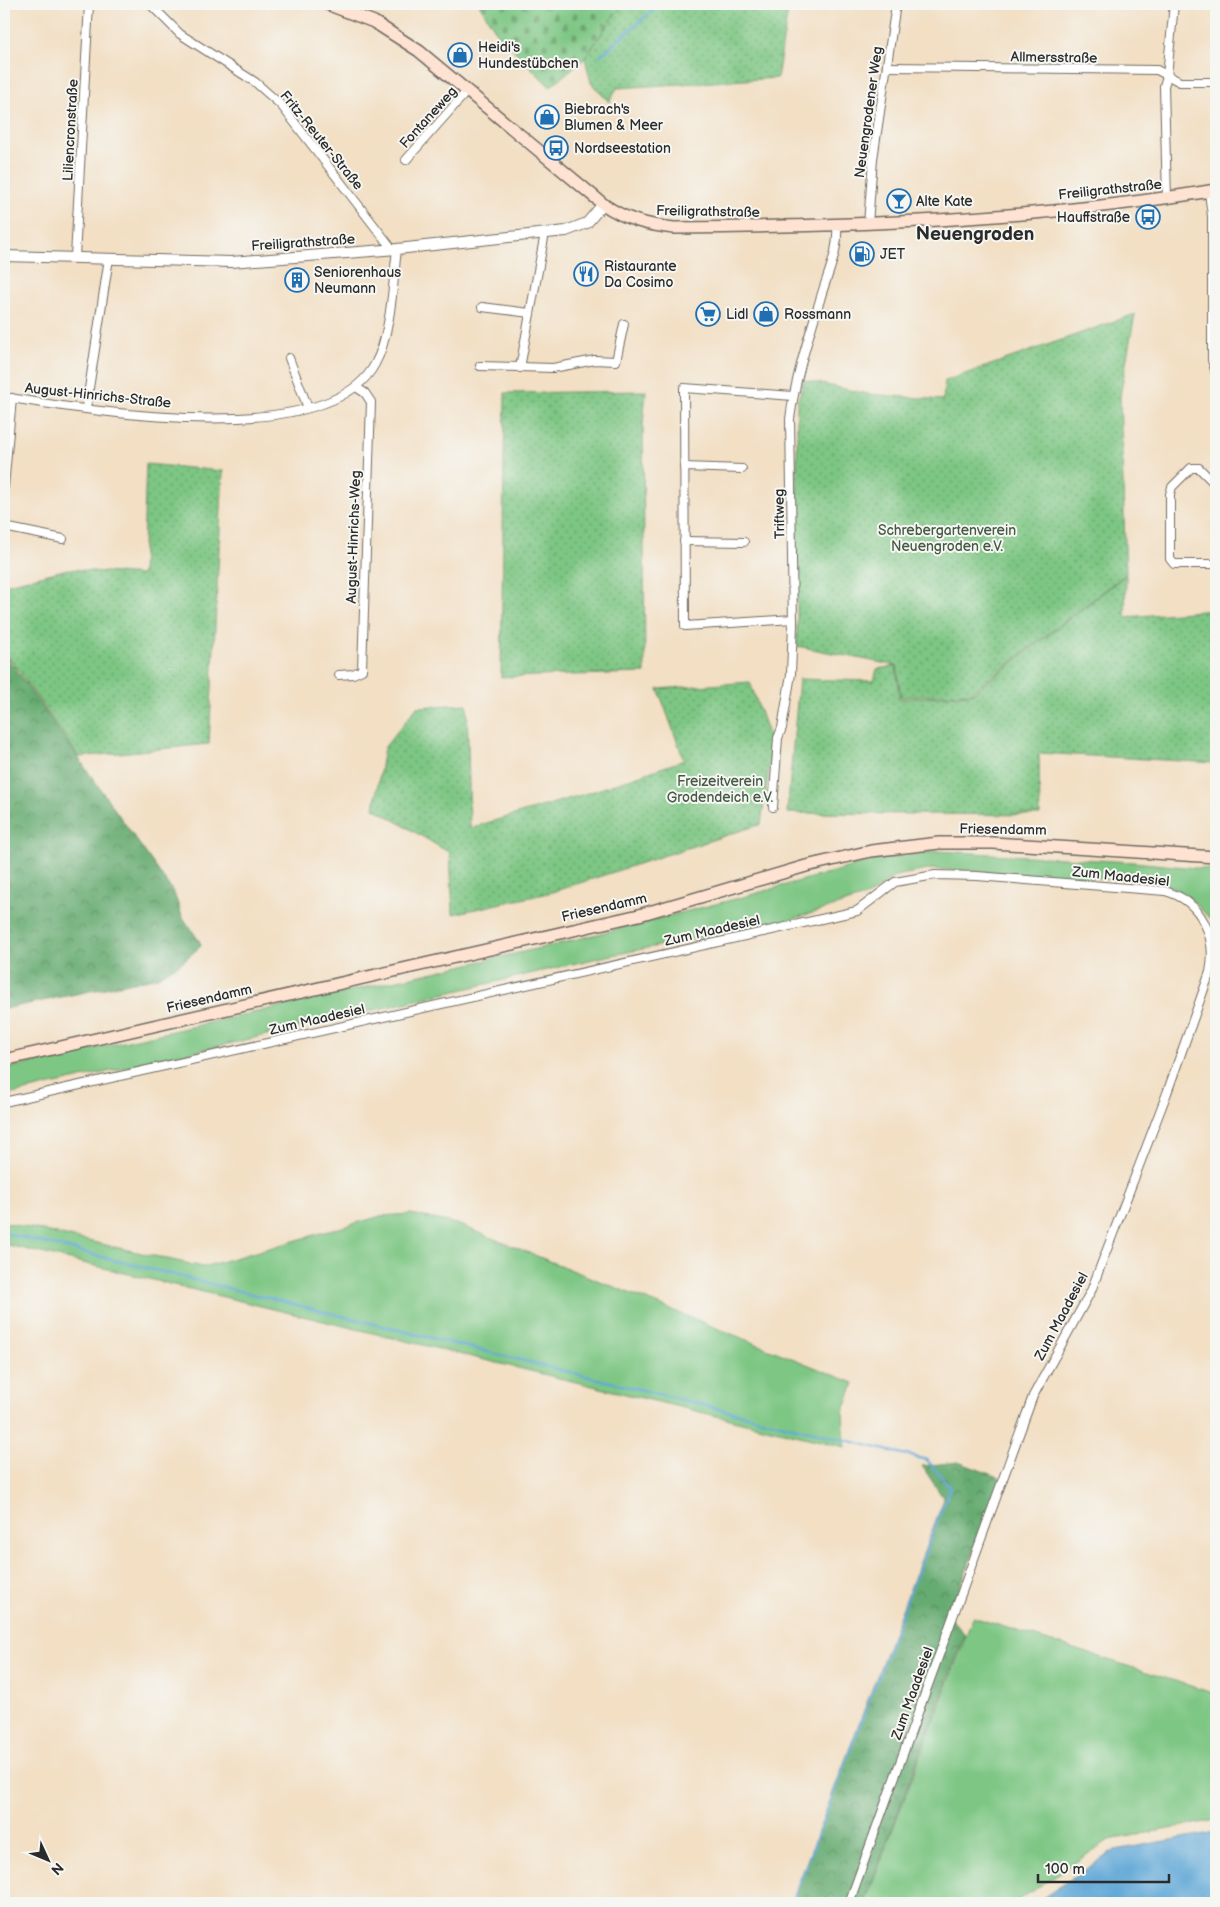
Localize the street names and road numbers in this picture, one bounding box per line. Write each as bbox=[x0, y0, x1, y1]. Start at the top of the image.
street label: Neuengrodener Weg bbox=[851, 45, 886, 179]
street label: Allmersstraße bbox=[1010, 48, 1097, 67]
street label: Liliencronstraße bbox=[59, 79, 82, 181]
street label: Fontaneweg bbox=[396, 83, 461, 152]
street label: Fritz-Reuter-Straße bbox=[276, 87, 367, 193]
street label: Freiligrathstraße bbox=[1057, 176, 1163, 203]
street label: Freiligrathstraße bbox=[656, 202, 760, 221]
street label: Freiligrathstraße bbox=[251, 230, 355, 255]
street label: August-Hinrichs-Straße bbox=[24, 379, 172, 412]
street label: August-Hinrichs-Weg bbox=[343, 470, 364, 604]
street label: Triftweg bbox=[771, 489, 788, 539]
street label: Friesendamm bbox=[959, 820, 1047, 839]
street label: Zum Maadesiel bbox=[1071, 863, 1170, 890]
street label: Friesendamm bbox=[560, 889, 649, 926]
street label: Zum Maadesiel bbox=[662, 911, 761, 950]
street label: Friesendamm bbox=[165, 980, 254, 1017]
street label: Zum Maadesiel bbox=[267, 1000, 366, 1039]
street label: Zum Maadesiel bbox=[1031, 1269, 1092, 1364]
street label: Zum Maadesiel bbox=[887, 1645, 937, 1743]

